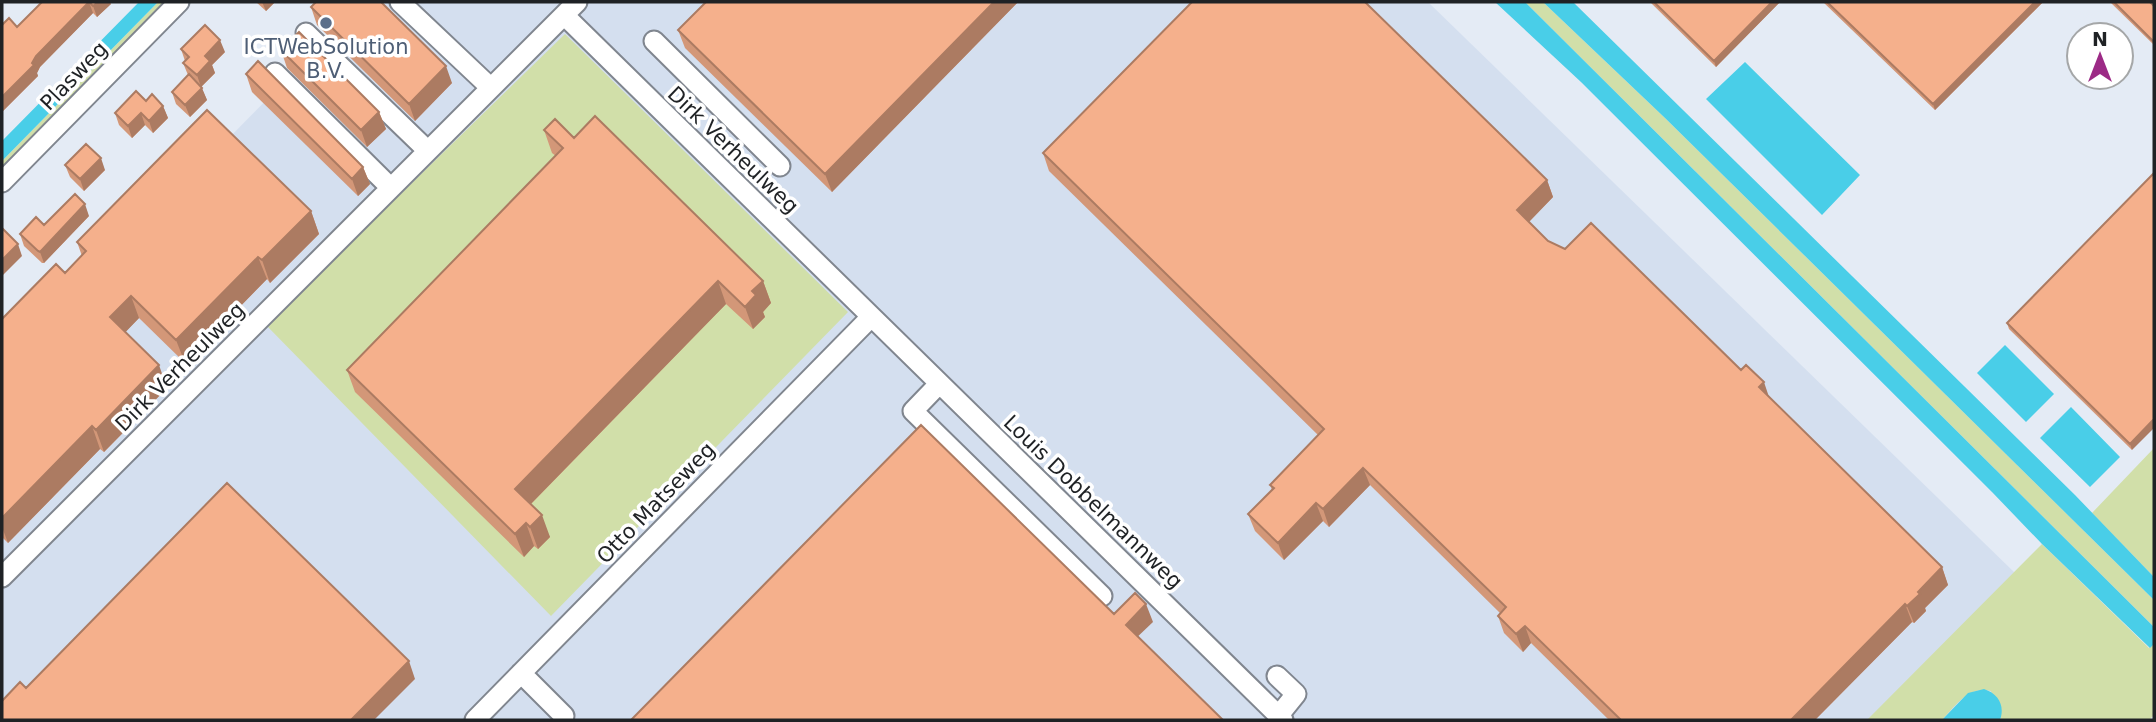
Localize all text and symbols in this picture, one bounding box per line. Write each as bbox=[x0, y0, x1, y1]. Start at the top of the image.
marker: ICTWebSolution B.V. bbox=[318, 15, 334, 31]
north arrow bbox=[2065, 21, 2135, 91]
text: N bbox=[2092, 28, 2108, 50]
place label: ICTWebSolution B.V. bbox=[243, 35, 409, 83]
street label: Plasweg bbox=[36, 37, 112, 115]
street label: Dirk Verheulweg bbox=[663, 82, 803, 218]
street label: Dirk Verheulweg bbox=[111, 298, 249, 436]
street label: Louis Dobbelmannweg bbox=[999, 410, 1187, 594]
street label: Otto Matseweg bbox=[592, 437, 720, 569]

